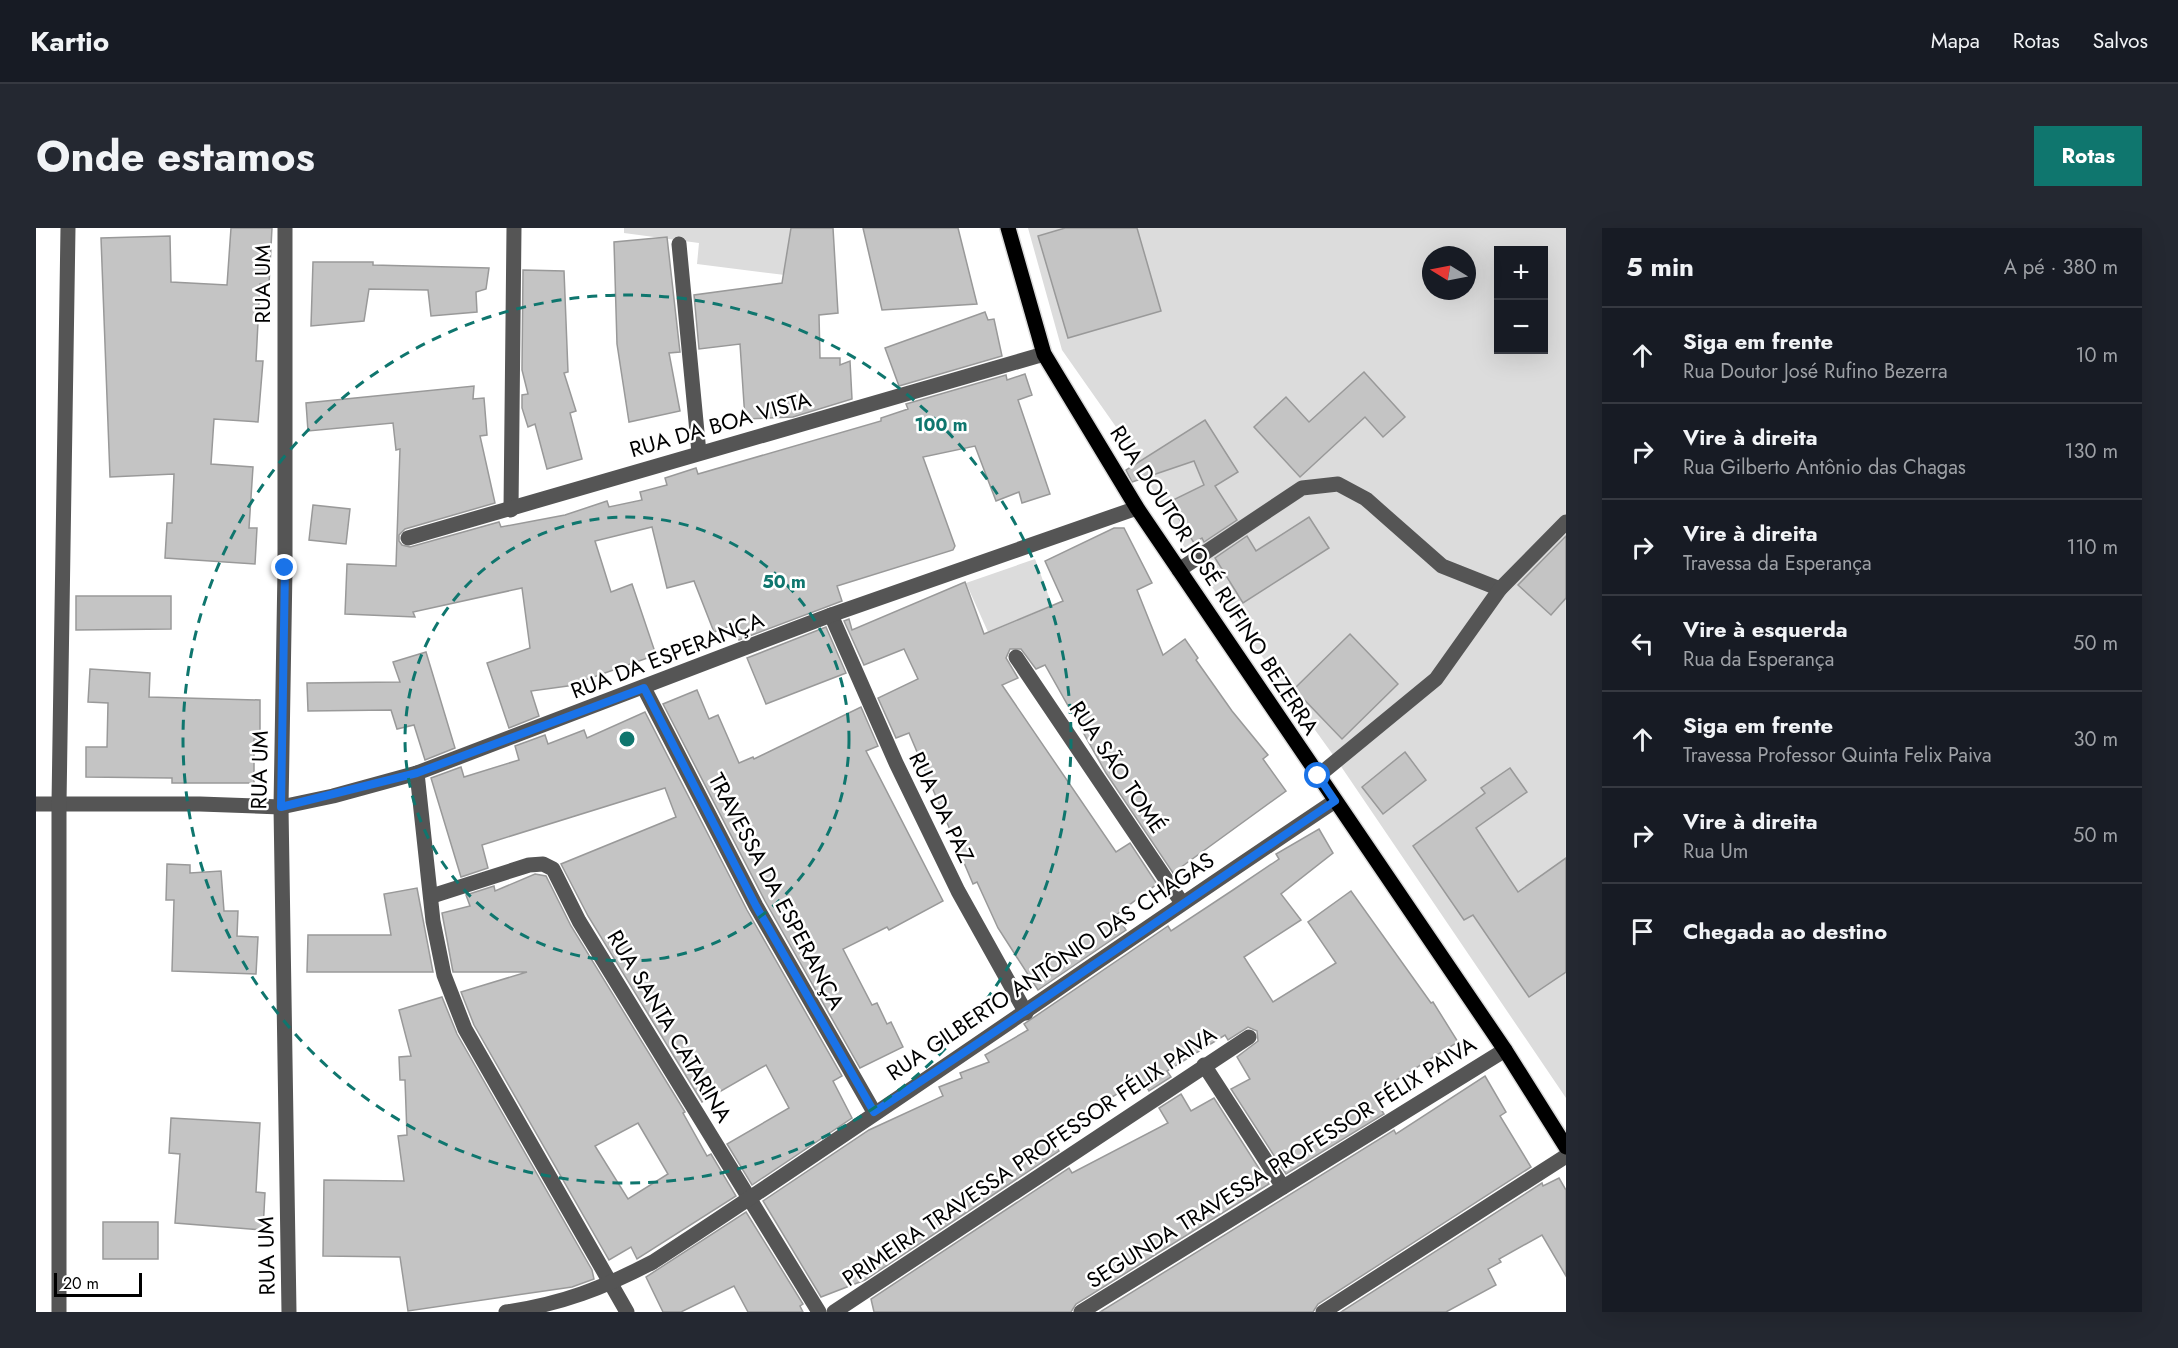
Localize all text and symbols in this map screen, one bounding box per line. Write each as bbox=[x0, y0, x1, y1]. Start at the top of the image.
text: Kartio bbox=[30, 21, 109, 62]
text: Mapa bbox=[1931, 26, 1980, 56]
text: Rotas bbox=[2013, 26, 2060, 56]
text: Salvos bbox=[2093, 26, 2148, 56]
text: Onde estamos bbox=[36, 126, 315, 187]
button: Rotas bbox=[2034, 126, 2142, 186]
street label: RUA UM bbox=[246, 245, 278, 323]
north arrow bbox=[1422, 246, 1476, 300]
map controls bbox=[1494, 246, 1548, 354]
button: + bbox=[1494, 246, 1548, 300]
text: 5 min bbox=[1626, 248, 1694, 286]
text: A pé · 380 m bbox=[2004, 253, 2118, 282]
button: − bbox=[1494, 300, 1548, 354]
text: Siga em frente bbox=[1683, 325, 1833, 357]
icon: ahead bbox=[1626, 339, 1659, 372]
text: 10 m bbox=[2075, 341, 2118, 370]
text: Rua Doutor José Rufino Bezerra bbox=[1683, 357, 1948, 386]
street label: RUA DA BOA VISTA bbox=[626, 383, 815, 465]
text: 100 m bbox=[914, 412, 968, 438]
street label: RUA DOUTOR JOSÉ RUFINO BEZERRA bbox=[1103, 419, 1328, 741]
text: Vire à direita bbox=[1683, 421, 1818, 453]
icon: right bbox=[1626, 435, 1659, 468]
text: 130 m bbox=[2064, 437, 2118, 466]
text: Rua Gilberto Antônio das Chagas bbox=[1683, 453, 1966, 482]
text: Vire à direita bbox=[1683, 517, 1818, 549]
icon: right bbox=[1626, 531, 1659, 564]
text: 110 m bbox=[2066, 533, 2118, 562]
text: Travessa da Esperança bbox=[1683, 549, 1872, 578]
route end bbox=[271, 554, 297, 580]
text: 50 m bbox=[762, 569, 806, 595]
street label: RUA DA ESPERANÇA bbox=[566, 603, 769, 707]
text: Vire à esquerda bbox=[1683, 613, 1848, 645]
icon: left bbox=[1626, 627, 1659, 660]
text: 50 m bbox=[2073, 629, 2118, 658]
text: Rua da Esperança bbox=[1683, 645, 1834, 674]
street label: RUA SÃO TOMÉ bbox=[1062, 694, 1174, 840]
text: Siga em frente bbox=[1683, 709, 1833, 741]
icon: ahead bbox=[1626, 723, 1659, 756]
text: 30 m bbox=[2073, 725, 2118, 754]
centre of rings bbox=[617, 729, 637, 749]
street label: RUA UM bbox=[242, 730, 276, 810]
text: Travessa Professor Quinta Felix Paiva bbox=[1683, 741, 1992, 770]
street label: RUA DA PAZ bbox=[901, 746, 983, 868]
route start bbox=[1304, 762, 1330, 788]
street label: TRAVESSA DA ESPERANÇA bbox=[701, 767, 853, 1015]
text: Vire à direita bbox=[1683, 805, 1818, 837]
icon: right bbox=[1626, 819, 1659, 852]
text: 50 m bbox=[2073, 821, 2118, 850]
text: Rua Um bbox=[1683, 837, 1748, 866]
street label: RUA GILBERTO ANTÔNIO DAS CHAGAS bbox=[880, 844, 1220, 1088]
icon: arrive bbox=[1626, 915, 1659, 948]
text: Chegada ao destino bbox=[1683, 915, 1887, 947]
street label: RUA SANTA CATARINA bbox=[600, 924, 740, 1129]
street label: PRIMEIRA TRAVESSA PROFESSOR FÉLIX PAIVA bbox=[836, 1018, 1223, 1294]
street label: SEGUNDA TRAVESSA PROFESSOR FÉLIX PAIVA bbox=[1080, 1028, 1482, 1296]
street label: RUA UM bbox=[249, 1216, 283, 1296]
scale bar bbox=[54, 1270, 142, 1298]
text: 20 m bbox=[63, 1272, 99, 1295]

